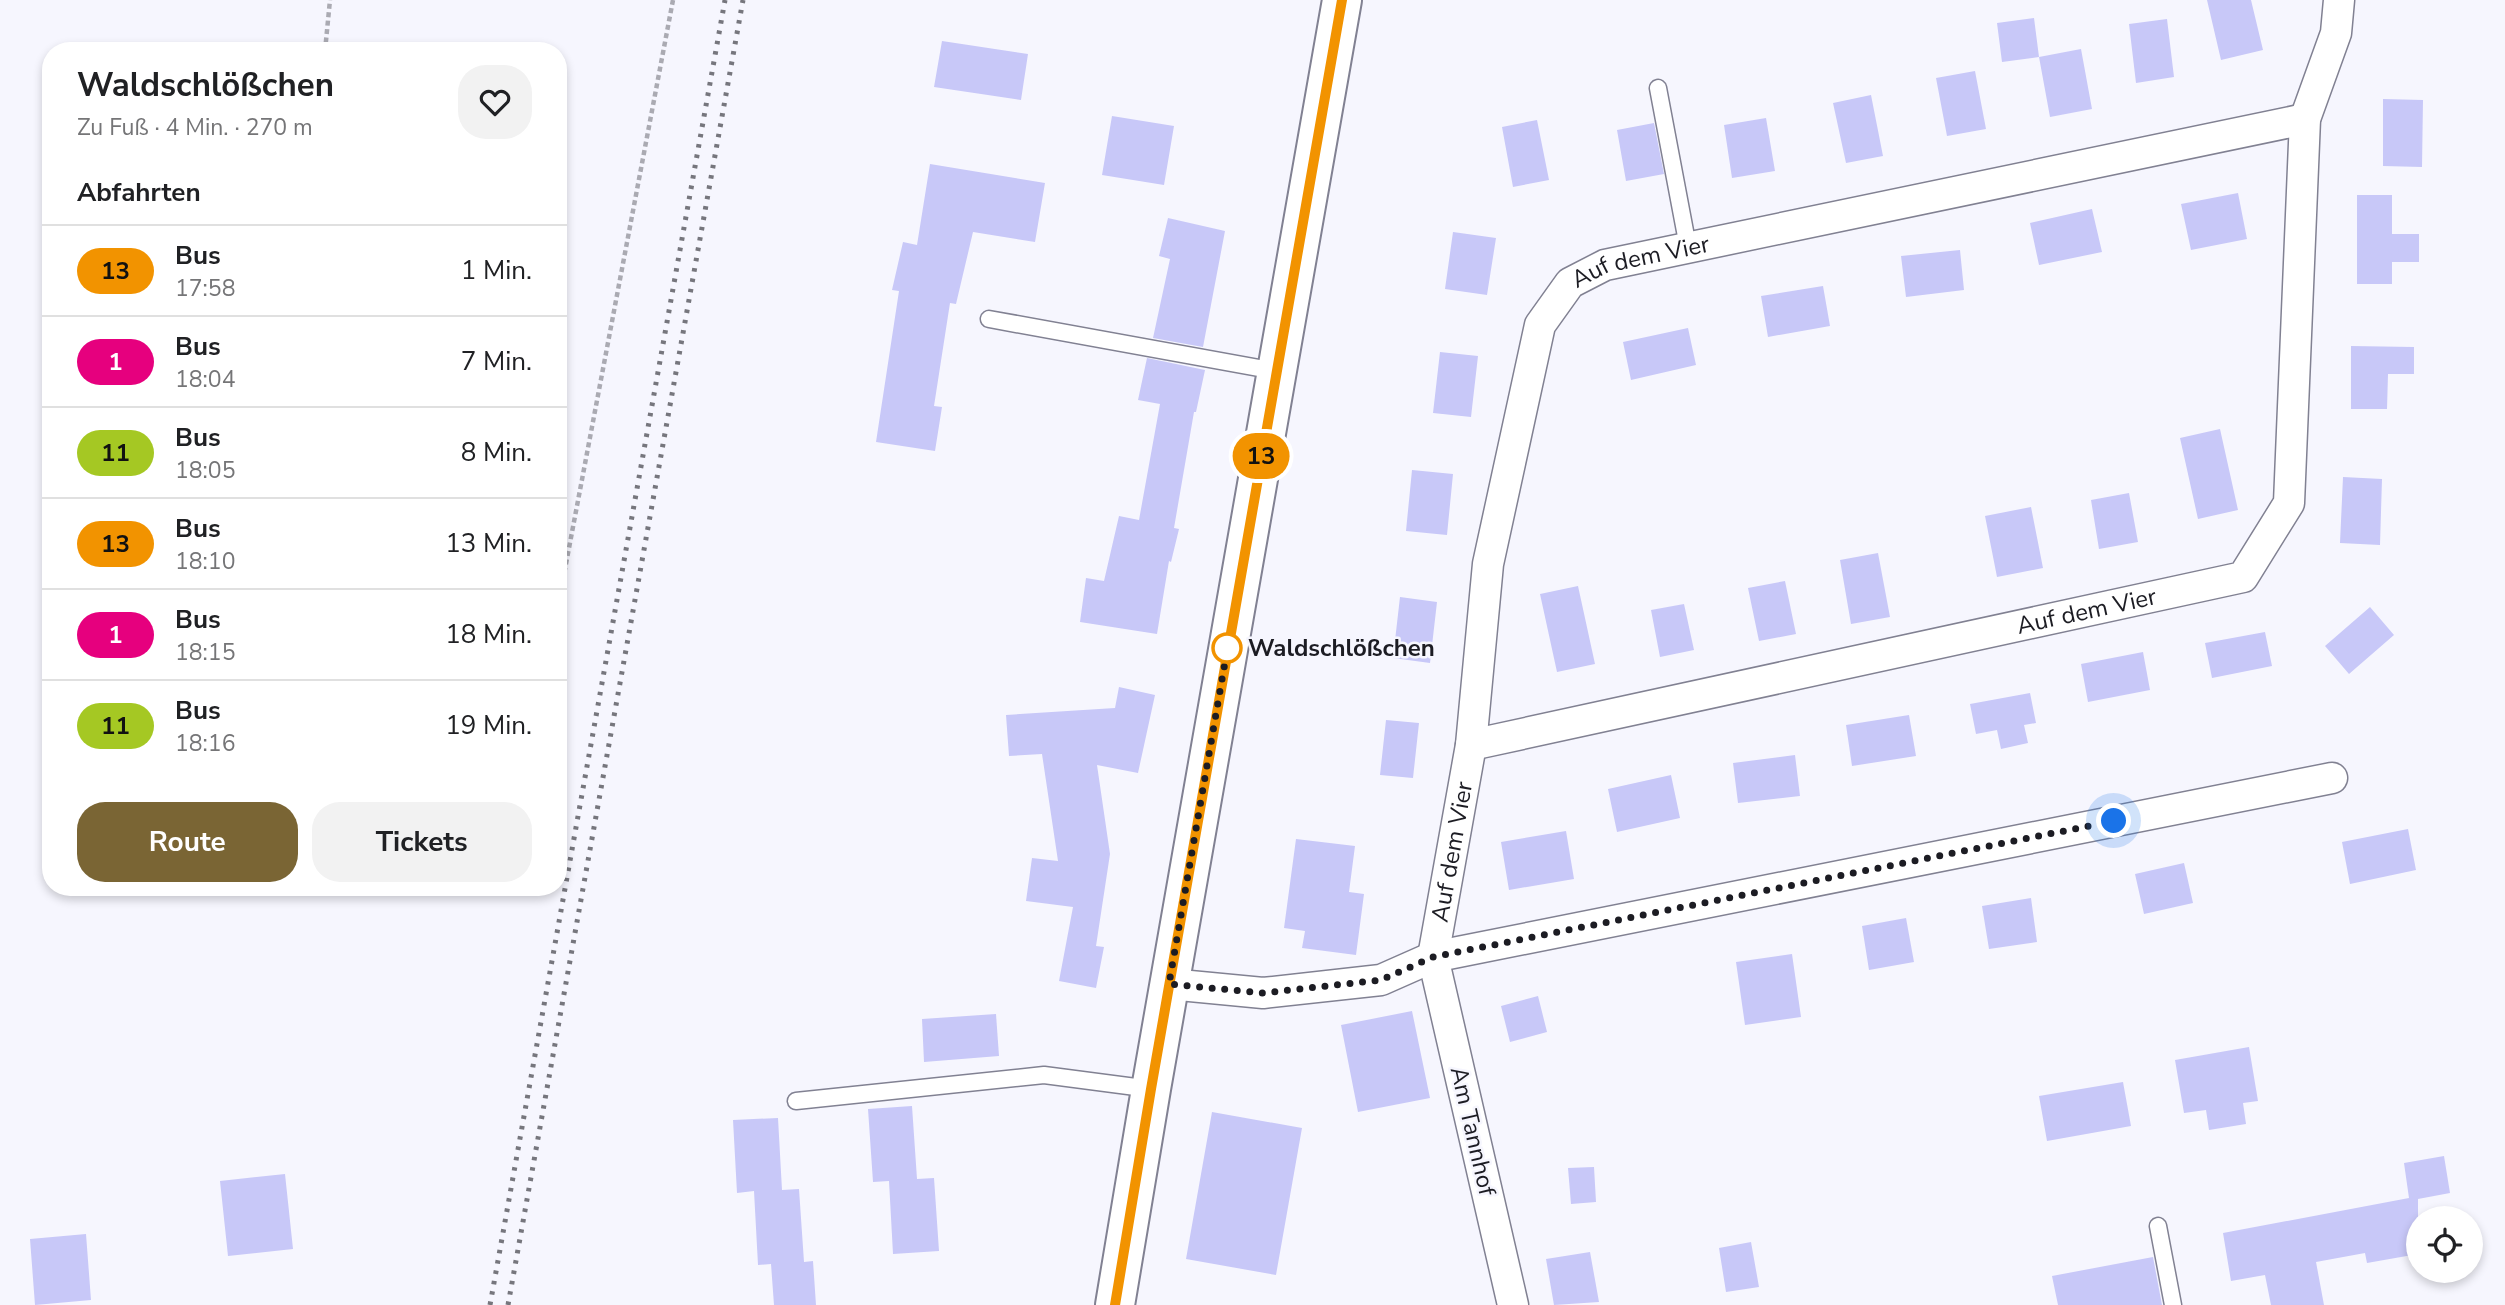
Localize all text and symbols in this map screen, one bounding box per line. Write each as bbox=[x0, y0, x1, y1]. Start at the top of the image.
text: Waldschlößchen bbox=[77, 63, 334, 108]
button: heart bbox=[458, 65, 532, 139]
text: Zu Fuß · 4 Min. · 270 m bbox=[77, 112, 313, 143]
text: Abfahrten bbox=[77, 175, 201, 210]
street label: Auf dem Vier bbox=[1566, 228, 1713, 296]
text: Bus bbox=[175, 238, 221, 273]
text: 1 Min. bbox=[461, 253, 532, 288]
text: 13 bbox=[101, 255, 130, 287]
text: 17:58 bbox=[175, 273, 235, 304]
text: Bus bbox=[175, 329, 221, 364]
text: 7 Min. bbox=[461, 344, 532, 379]
text: 1 bbox=[108, 346, 123, 378]
text: 18:04 bbox=[175, 364, 235, 395]
text: Bus bbox=[175, 420, 221, 455]
line badge: 13 bbox=[1230, 433, 1292, 479]
text: 8 Min. bbox=[461, 435, 532, 470]
text: 11 bbox=[101, 437, 130, 469]
text: 13 bbox=[1247, 440, 1275, 472]
text: 18:05 bbox=[175, 455, 235, 486]
text: Bus bbox=[175, 511, 221, 546]
text: 13 Min. bbox=[445, 526, 532, 561]
text: 13 bbox=[101, 528, 130, 560]
text: 18:10 bbox=[175, 546, 235, 577]
street label: Auf dem Vier bbox=[2014, 580, 2160, 642]
text: Bus bbox=[175, 602, 221, 637]
text: 18 Min. bbox=[445, 617, 532, 652]
text: 1 bbox=[108, 619, 123, 651]
place label: Waldschlößchen bbox=[1248, 632, 1435, 664]
marker: Waldschlößchen bbox=[1212, 633, 1242, 663]
text: 18:15 bbox=[175, 637, 235, 668]
text: Bus bbox=[175, 693, 221, 728]
text: 19 Min. bbox=[445, 708, 532, 743]
text: 11 bbox=[101, 710, 130, 742]
text: 18:16 bbox=[175, 728, 235, 759]
street label: Auf dem Vier bbox=[1424, 779, 1480, 925]
button: Route bbox=[77, 802, 298, 882]
button: Tickets bbox=[312, 802, 532, 882]
your location bbox=[2096, 803, 2131, 838]
street label: Am Tannhof bbox=[1443, 1063, 1504, 1200]
map controls bbox=[2406, 1206, 2483, 1283]
button: locate bbox=[2406, 1206, 2483, 1283]

